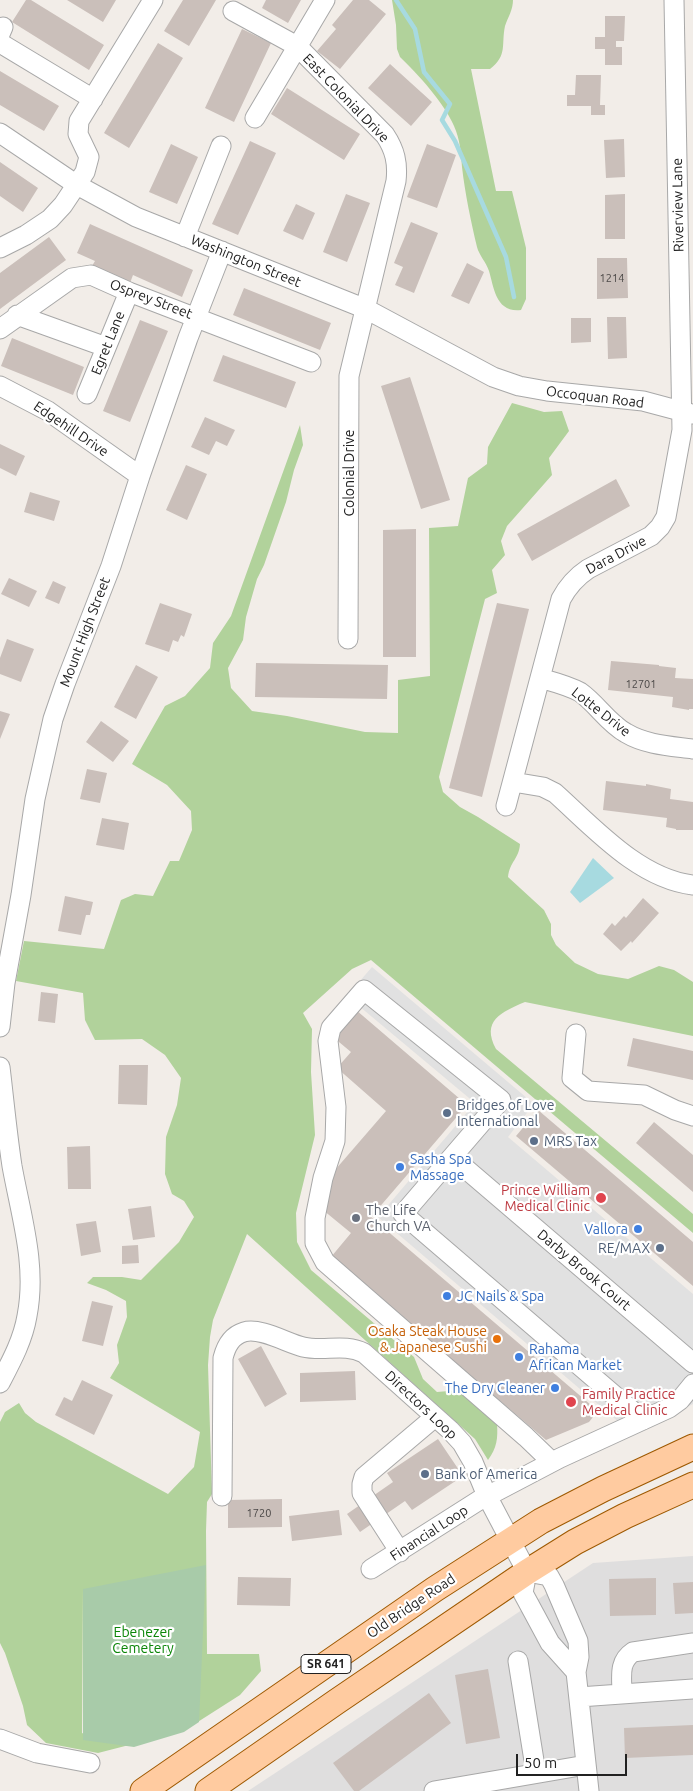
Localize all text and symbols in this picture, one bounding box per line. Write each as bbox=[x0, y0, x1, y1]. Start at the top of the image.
street label: East Colonial Drive bbox=[299, 50, 393, 146]
street label: Riverview Lane bbox=[669, 158, 687, 252]
street label: Washington Street bbox=[188, 231, 304, 291]
house number: 1214 bbox=[600, 271, 624, 285]
street label: Osprey Street bbox=[107, 276, 195, 322]
street label: Egret Lane bbox=[88, 309, 128, 377]
street label: Occoquan Road bbox=[545, 383, 645, 411]
street label: Edgehill Drive bbox=[30, 398, 112, 460]
street label: Colonial Drive bbox=[341, 429, 357, 517]
street label: Dara Drive bbox=[583, 532, 649, 578]
street label: Mount High Street bbox=[56, 575, 114, 689]
house number: 12701 bbox=[625, 677, 657, 691]
street label: Lotte Drive bbox=[568, 684, 634, 740]
place label: Bridges of Love International bbox=[457, 1097, 554, 1130]
marker: Bridges of Love International bbox=[441, 1107, 453, 1119]
place label: MRS Tax bbox=[544, 1133, 597, 1149]
marker: MRS Tax bbox=[528, 1135, 540, 1147]
place label: Sasha Spa Massage bbox=[410, 1151, 472, 1184]
marker: Sasha Spa Massage bbox=[394, 1161, 406, 1173]
place label: Prince William Medical Clinic bbox=[501, 1182, 590, 1214]
marker: Prince William Medical Clinic bbox=[594, 1191, 608, 1205]
place label: The Life Church VA bbox=[366, 1202, 431, 1234]
marker: The Life Church VA bbox=[350, 1212, 362, 1224]
place label: Vallora bbox=[584, 1221, 628, 1237]
marker: Vallora bbox=[632, 1223, 644, 1235]
street label: Darby Brook Court bbox=[534, 1226, 634, 1314]
place label: RE/MAX bbox=[598, 1240, 650, 1256]
marker: RE/MAX bbox=[654, 1242, 666, 1254]
place label: JC Nails & Spa bbox=[457, 1288, 544, 1304]
marker: JC Nails & Spa bbox=[441, 1290, 453, 1302]
place label: Osaka Steak House & Japanese Sushi bbox=[368, 1323, 487, 1355]
marker: Osaka Steak House & Japanese Sushi bbox=[491, 1333, 503, 1345]
place label: Rahama African Market bbox=[529, 1341, 622, 1374]
marker: Rahama African Market bbox=[513, 1351, 525, 1363]
street label: Directors Loop bbox=[381, 1367, 461, 1443]
place label: The Dry Cleaner bbox=[445, 1380, 545, 1396]
marker: The Dry Cleaner bbox=[549, 1382, 561, 1394]
place label: Family Practice Medical Clinic bbox=[582, 1386, 676, 1418]
marker: Family Practice Medical Clinic bbox=[564, 1395, 578, 1409]
place label: Bank of America bbox=[435, 1466, 537, 1482]
marker: Bank of America bbox=[419, 1468, 431, 1480]
street label: Financial Loop bbox=[387, 1502, 471, 1564]
house number: 1720 bbox=[247, 1506, 271, 1520]
street label: Old Bridge Road bbox=[364, 1570, 458, 1642]
park label: Ebenezer Cemetery bbox=[112, 1624, 174, 1656]
road number: SR 641 bbox=[301, 1655, 351, 1674]
scale bar bbox=[518, 1744, 629, 1776]
text: 50 m bbox=[524, 1754, 557, 1771]

